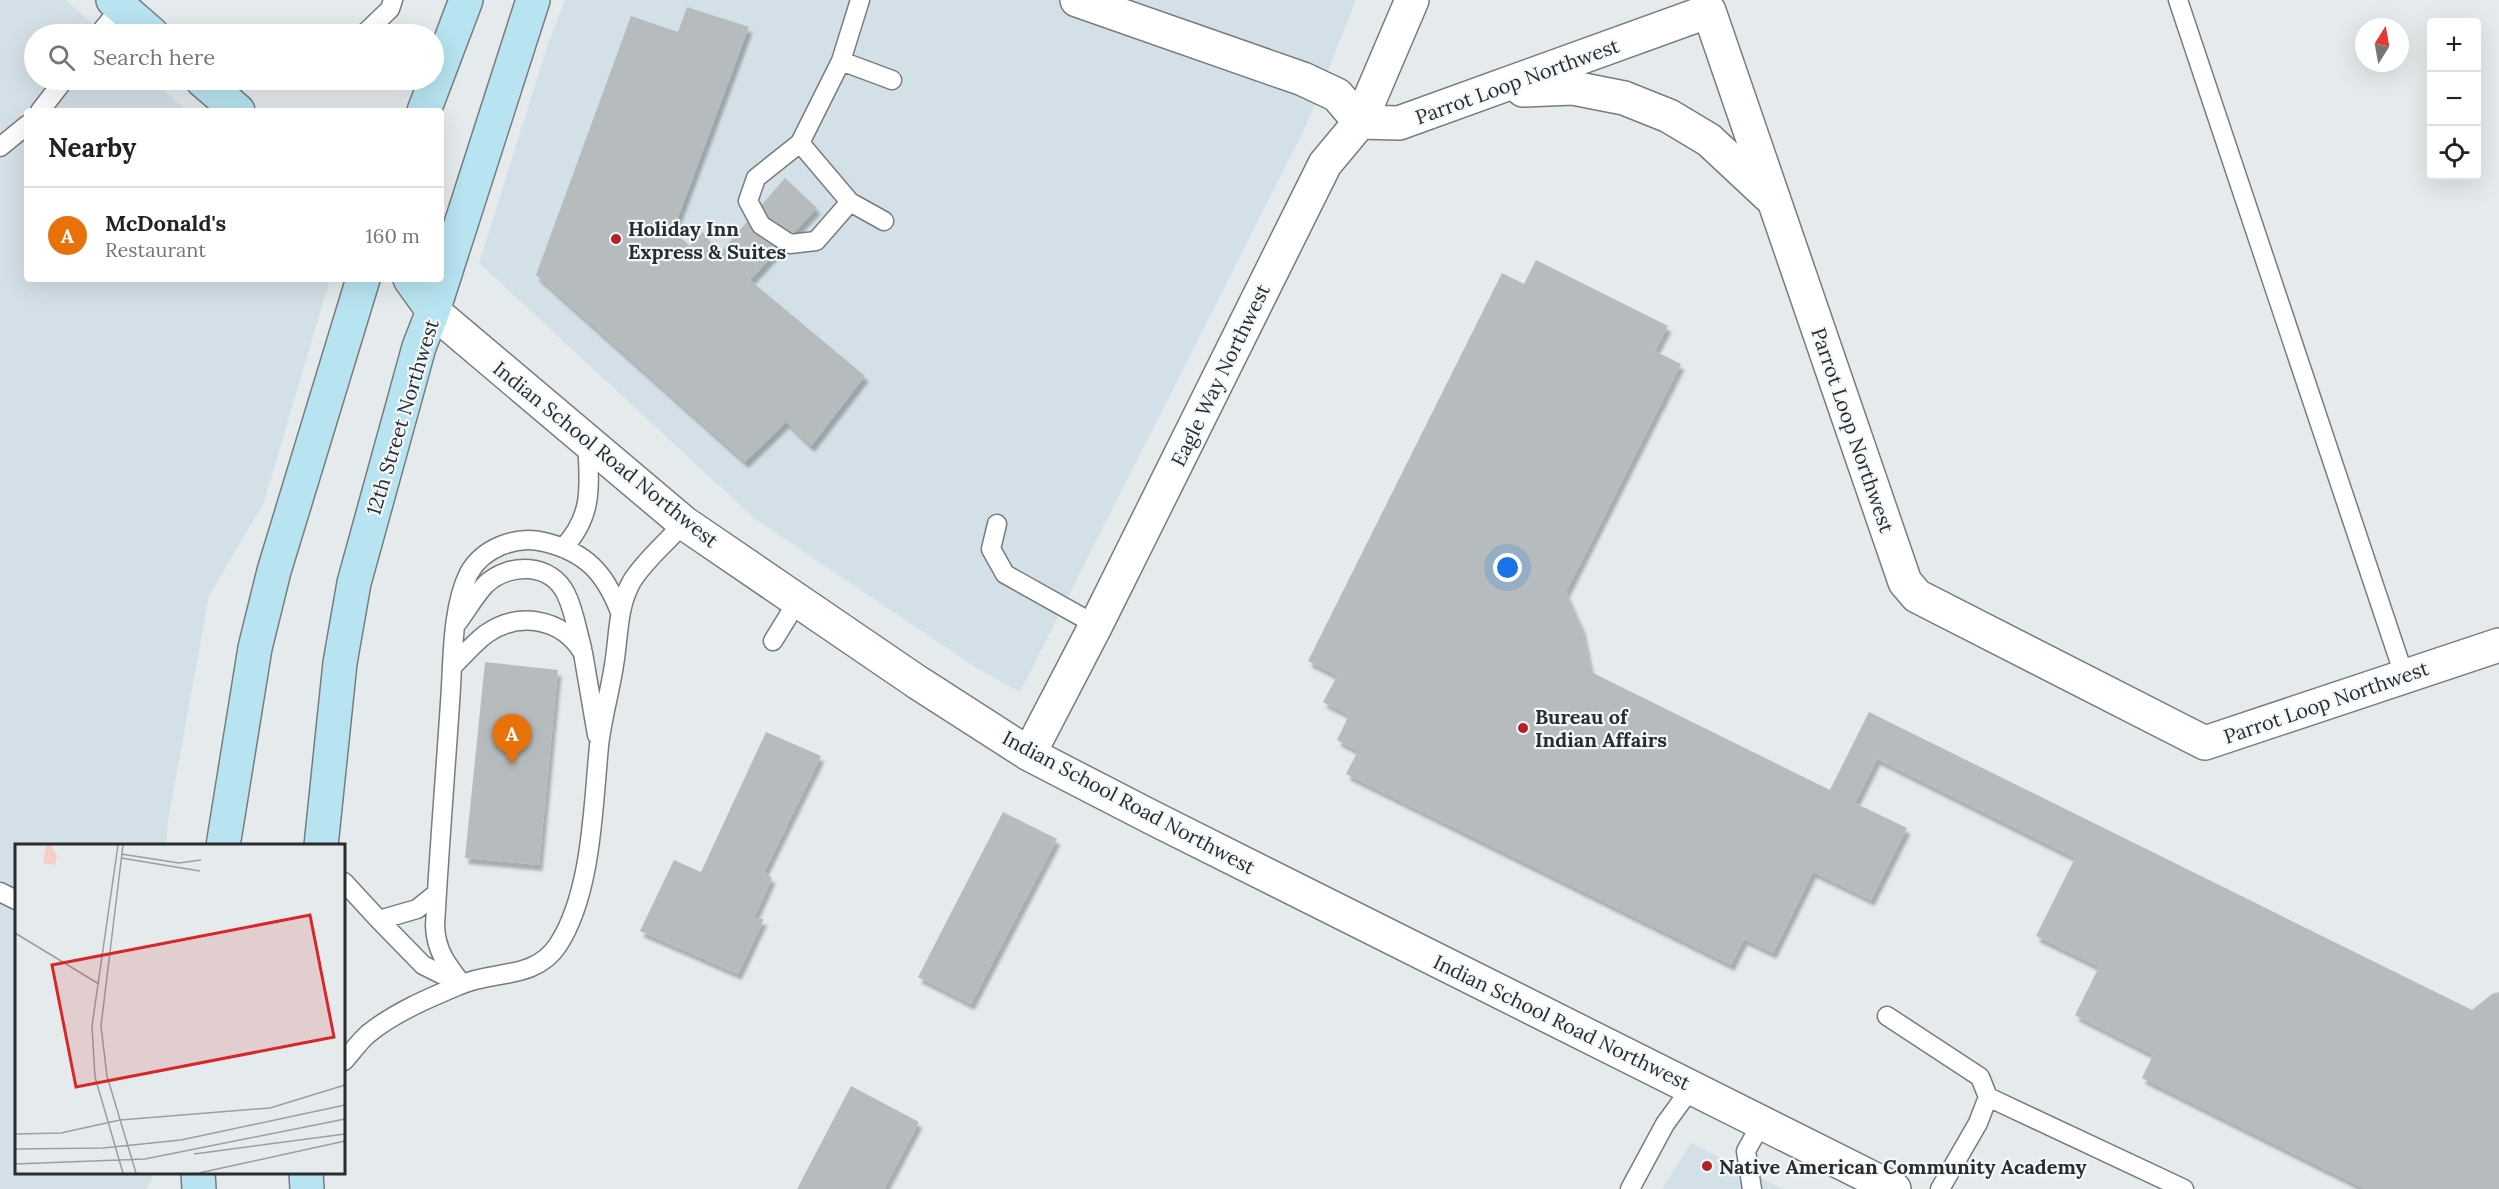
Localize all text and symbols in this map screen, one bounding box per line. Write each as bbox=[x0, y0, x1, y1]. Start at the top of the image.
north arrow bbox=[2355, 18, 2409, 72]
map controls bbox=[2427, 18, 2481, 180]
button: + bbox=[2427, 18, 2481, 72]
search box bbox=[24, 24, 444, 90]
street label: Parrot Loop Northwest bbox=[1412, 32, 1623, 130]
icon: search bbox=[45, 41, 78, 74]
text: Search here bbox=[93, 43, 215, 71]
button: − bbox=[2427, 72, 2481, 126]
button: locate bbox=[2427, 126, 2481, 180]
text: Nearby bbox=[48, 131, 136, 164]
text: McDonald's bbox=[105, 209, 226, 237]
place label: Holiday Inn Express & Suites bbox=[628, 216, 787, 264]
text: A bbox=[61, 223, 74, 248]
text: 160 m bbox=[366, 223, 420, 248]
marker: Holiday Inn Express & Suites bbox=[609, 232, 623, 246]
text: Restaurant bbox=[105, 237, 206, 262]
street label: Eagle Way Northwest bbox=[1165, 280, 1275, 470]
street label: 12th Street Northwest bbox=[360, 316, 444, 518]
street label: Parrot Loop Northwest bbox=[1806, 324, 1900, 536]
street label: Indian School Road Northwest bbox=[488, 355, 724, 553]
your location bbox=[1493, 553, 1522, 582]
street label: Parrot Loop Northwest bbox=[2220, 655, 2432, 749]
place label: Bureau of Indian Affairs bbox=[1535, 704, 1667, 752]
pin: A bbox=[492, 714, 532, 764]
marker: Bureau of Indian Affairs bbox=[1516, 721, 1530, 735]
street label: Indian School Road Northwest bbox=[998, 725, 1260, 879]
inset map bbox=[15, 844, 345, 1174]
street label: Indian School Road Northwest bbox=[1430, 949, 1695, 1095]
place label: Native American Community Academy bbox=[1719, 1154, 2087, 1179]
marker: Native American Community Academy bbox=[1700, 1159, 1714, 1173]

